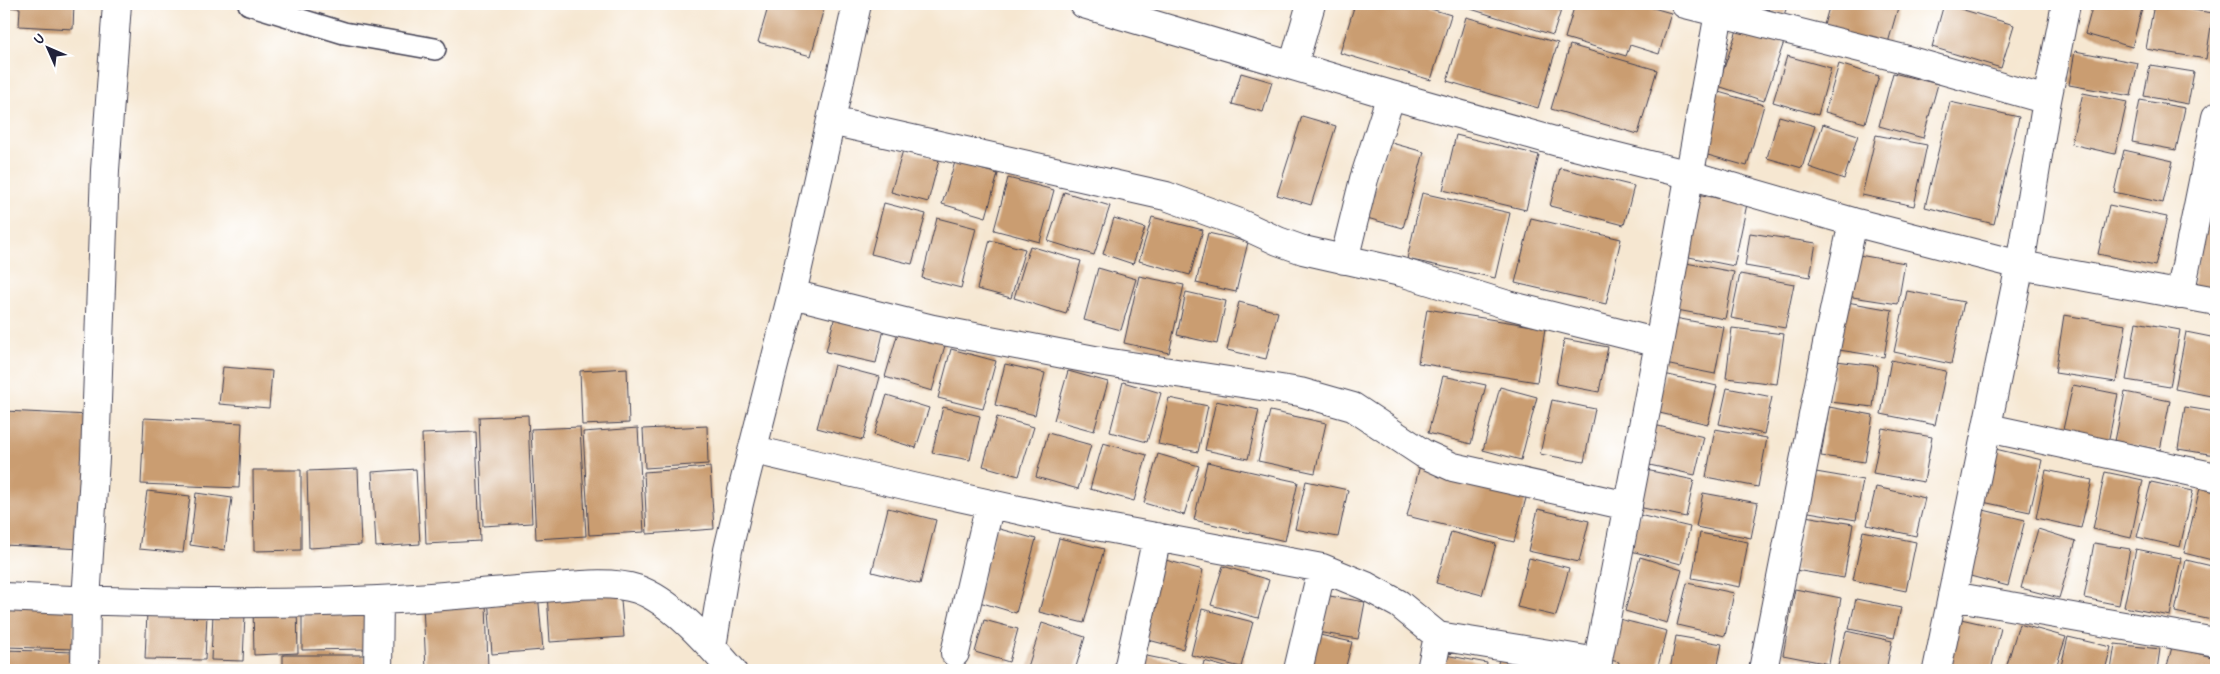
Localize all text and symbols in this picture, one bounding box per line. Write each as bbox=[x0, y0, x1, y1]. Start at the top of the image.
north arrow bbox=[22, 22, 72, 72]
text: U bbox=[29, 29, 48, 48]

